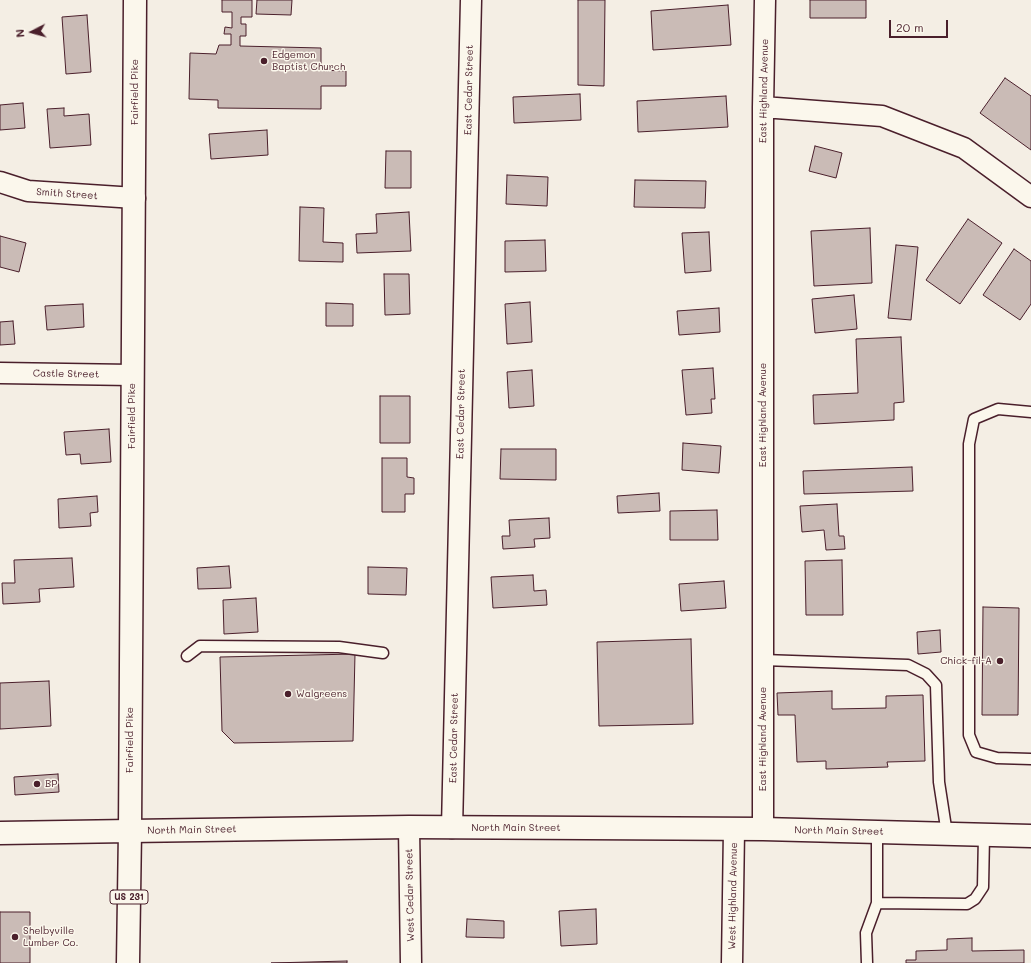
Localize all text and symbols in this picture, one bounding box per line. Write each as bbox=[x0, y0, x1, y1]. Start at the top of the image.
north arrow bbox=[12, 12, 52, 52]
scale bar bbox=[891, 12, 950, 38]
text: 20 m bbox=[896, 19, 924, 35]
text: N bbox=[12, 28, 27, 38]
street label: East Highland Avenue bbox=[757, 39, 771, 143]
street label: East Cedar Street bbox=[462, 45, 476, 135]
place label: Edgemon Baptist Church bbox=[272, 49, 345, 72]
marker: Edgemon Baptist Church bbox=[259, 56, 269, 66]
street label: Fairfield Pike bbox=[129, 59, 141, 125]
street label: Smith Street bbox=[36, 186, 98, 202]
street label: East Highland Avenue bbox=[757, 363, 769, 467]
street label: Castle Street bbox=[33, 367, 99, 381]
street label: East Cedar Street bbox=[454, 369, 468, 459]
street label: Fairfield Pike bbox=[126, 383, 138, 449]
place label: Chick-fil-A bbox=[940, 655, 992, 667]
marker: Chick-fil-A bbox=[995, 656, 1005, 666]
street label: East Highland Avenue bbox=[757, 687, 769, 791]
place label: Walgreens bbox=[296, 688, 347, 700]
marker: Walgreens bbox=[283, 689, 293, 699]
street label: East Cedar Street bbox=[447, 693, 461, 783]
street label: Fairfield Pike bbox=[124, 707, 136, 773]
place label: BP bbox=[45, 778, 57, 790]
marker: BP bbox=[32, 779, 42, 789]
street label: North Main Street bbox=[471, 822, 561, 834]
street label: North Main Street bbox=[147, 823, 237, 837]
street label: North Main Street bbox=[794, 824, 884, 838]
street label: West Highland Avenue bbox=[726, 842, 740, 950]
street label: West Cedar Street bbox=[403, 848, 417, 942]
road number: US 231 bbox=[110, 890, 148, 904]
place label: Shelbyville Lumber Co. bbox=[23, 925, 79, 948]
marker: Shelbyville Lumber Co. bbox=[10, 932, 20, 942]

